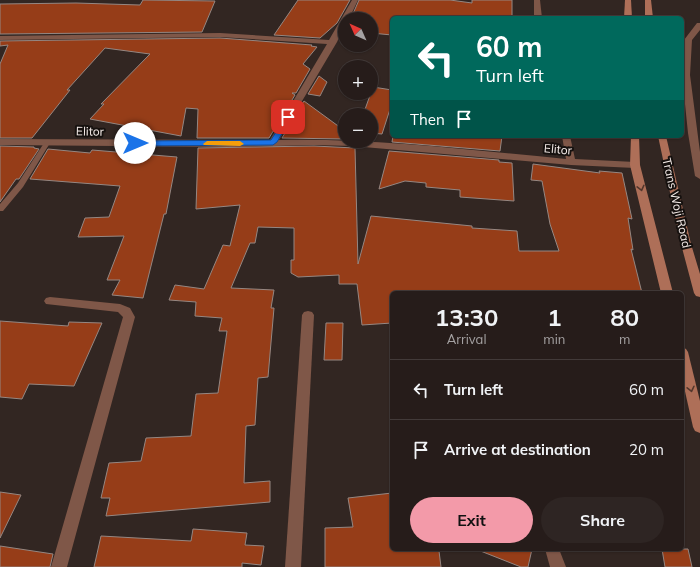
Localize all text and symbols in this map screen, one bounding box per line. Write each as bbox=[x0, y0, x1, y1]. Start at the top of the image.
north arrow bbox=[338, 12, 378, 52]
map controls bbox=[338, 12, 378, 148]
text: 60 m bbox=[476, 29, 542, 64]
icon: left bbox=[410, 32, 462, 84]
button: + bbox=[338, 60, 378, 100]
text: Turn left bbox=[476, 64, 544, 87]
pin bbox=[271, 100, 305, 134]
icon: arrive bbox=[277, 106, 299, 128]
button: − bbox=[338, 108, 378, 148]
icon: arrive bbox=[453, 108, 475, 130]
text: Then bbox=[410, 110, 445, 129]
position arrow bbox=[114, 122, 156, 164]
street label: Elitor bbox=[76, 123, 105, 139]
street label: Elitor bbox=[543, 140, 573, 158]
street label: Trans Woji Road bbox=[659, 157, 695, 249]
one-way arrow bbox=[636, 184, 645, 191]
text: 13:30 bbox=[435, 302, 498, 332]
text: 1 bbox=[547, 302, 562, 332]
text: 80 bbox=[610, 302, 639, 332]
text: Arrival bbox=[447, 331, 487, 347]
text: min bbox=[543, 331, 565, 347]
text: m bbox=[619, 331, 630, 347]
icon: left bbox=[410, 379, 432, 401]
text: Turn left bbox=[444, 380, 503, 399]
text: 60 m bbox=[629, 380, 664, 399]
one-way arrow bbox=[686, 385, 695, 392]
icon: arrive bbox=[410, 439, 432, 461]
text: Arrive at destination bbox=[444, 440, 591, 459]
text: 20 m bbox=[629, 440, 664, 459]
button: Exit bbox=[410, 497, 533, 543]
button: Share bbox=[541, 497, 664, 543]

